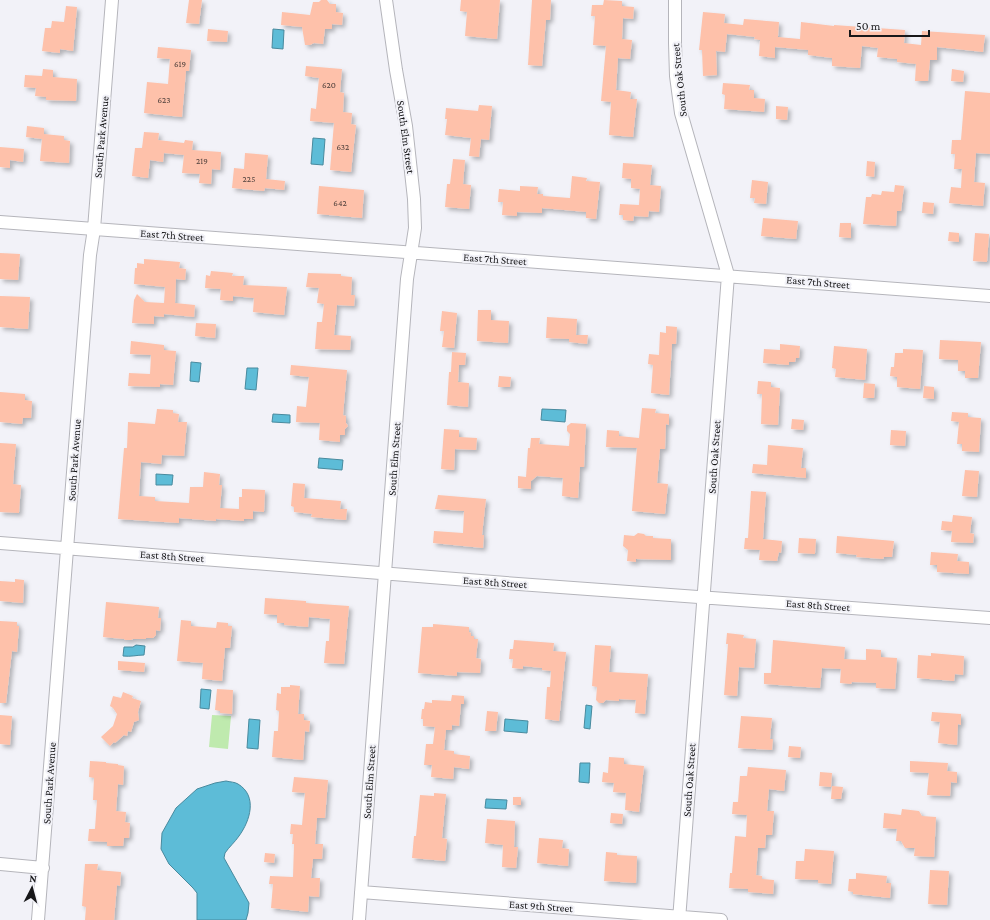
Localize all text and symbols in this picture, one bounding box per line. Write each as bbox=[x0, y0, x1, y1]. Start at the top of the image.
scale bar bbox=[850, 12, 929, 38]
text: 50 m bbox=[856, 19, 881, 33]
street label: South Oak Street bbox=[669, 42, 689, 117]
house number: 619 bbox=[174, 59, 186, 69]
house number: 620 bbox=[322, 80, 336, 90]
street label: South Park Avenue bbox=[91, 95, 111, 178]
house number: 623 bbox=[158, 95, 170, 105]
street label: South Elm Street bbox=[395, 100, 417, 175]
house number: 632 bbox=[337, 142, 349, 152]
house number: 219 bbox=[196, 156, 208, 166]
house number: 225 bbox=[243, 174, 255, 184]
house number: 642 bbox=[333, 198, 347, 208]
street label: East 7th Street bbox=[140, 227, 204, 243]
street label: East 7th Street bbox=[463, 251, 527, 267]
street label: East 7th Street bbox=[786, 273, 850, 291]
street label: South Park Avenue bbox=[65, 418, 83, 501]
street label: South Oak Street bbox=[705, 420, 723, 494]
street label: South Elm Street bbox=[385, 422, 403, 496]
street label: East 8th Street bbox=[139, 548, 205, 564]
street label: East 8th Street bbox=[462, 574, 528, 590]
street label: East 8th Street bbox=[785, 597, 851, 613]
street label: South Park Avenue bbox=[40, 741, 58, 824]
street label: South Oak Street bbox=[680, 743, 698, 817]
street label: South Elm Street bbox=[360, 745, 378, 819]
north arrow bbox=[12, 868, 52, 908]
text: N bbox=[29, 872, 38, 884]
street label: East 9th Street bbox=[509, 898, 574, 914]

